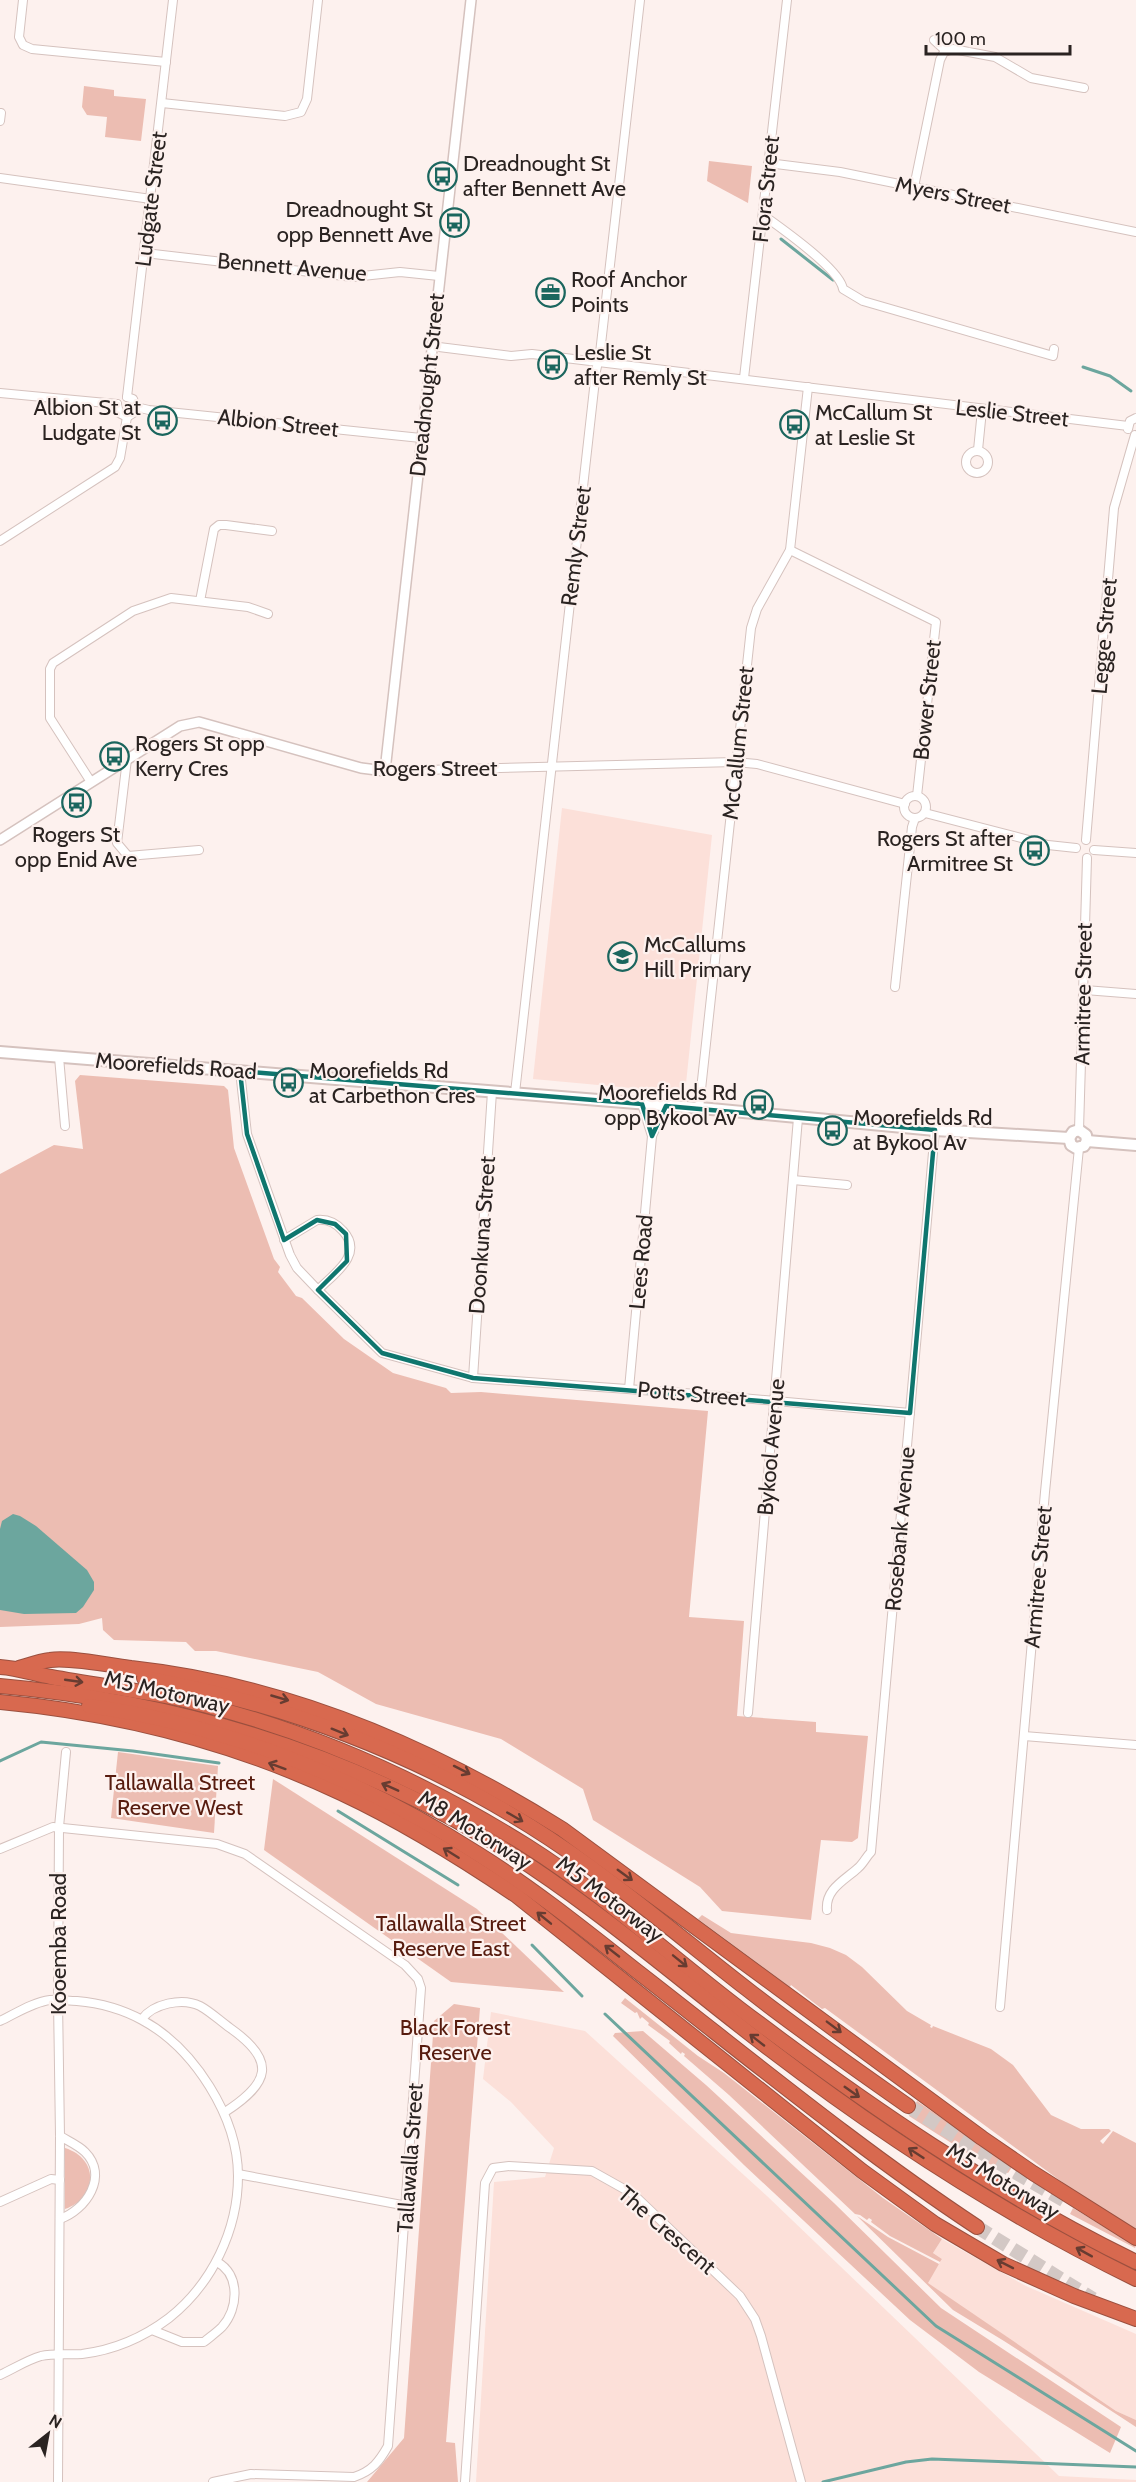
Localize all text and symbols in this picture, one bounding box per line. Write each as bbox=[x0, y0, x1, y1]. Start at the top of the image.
scale bar bbox=[926, 18, 1070, 56]
text: 100 m bbox=[935, 28, 986, 50]
street label: Ludgate Street bbox=[129, 129, 173, 268]
street label: Flora Street bbox=[747, 134, 785, 244]
place label: Dreadnought St after Bennett Ave bbox=[463, 150, 626, 202]
bus stop icon: Dreadnought St after Bennett Ave bbox=[426, 160, 458, 192]
street label: Myers Street bbox=[893, 171, 1014, 220]
place label: Dreadnought St opp Bennett Ave bbox=[277, 196, 434, 248]
bus stop icon: Dreadnought St opp Bennett Ave bbox=[438, 206, 470, 238]
street label: Bennett Avenue bbox=[216, 247, 368, 287]
place label: Roof Anchor Points bbox=[571, 266, 687, 318]
office icon: Roof Anchor Points bbox=[534, 276, 566, 308]
street label: Dreadnought Street bbox=[404, 291, 450, 478]
place label: Leslie St after Remly St bbox=[574, 339, 707, 391]
bus stop icon: Leslie St after Remly St bbox=[537, 349, 569, 381]
place label: Albion St at Ludgate St bbox=[34, 394, 142, 446]
street label: Leslie Street bbox=[954, 394, 1071, 432]
place label: McCallum St at Leslie St bbox=[815, 399, 933, 451]
street label: Albion Street bbox=[216, 403, 340, 443]
bus stop icon: Albion St at Ludgate St bbox=[146, 404, 178, 436]
bus stop icon: McCallum St at Leslie St bbox=[778, 409, 810, 441]
street label: Remly Street bbox=[555, 484, 597, 608]
street label: Legge Street bbox=[1085, 576, 1123, 695]
street label: Bower Street bbox=[907, 638, 947, 761]
street label: McCallum Street bbox=[717, 664, 760, 821]
place label: Rogers St opp Kerry Cres bbox=[135, 730, 265, 782]
bus stop icon: Rogers St opp Kerry Cres bbox=[98, 740, 130, 772]
street label: Rogers Street bbox=[373, 755, 498, 782]
bus stop icon: Rogers St opp Enid Ave bbox=[60, 786, 92, 818]
place label: Rogers St opp Enid Ave bbox=[15, 821, 137, 873]
place label: Rogers St after Armitree St bbox=[877, 825, 1014, 877]
bus stop icon: Rogers St after Armitree St bbox=[1018, 835, 1050, 867]
street label: Armitree Street bbox=[1068, 922, 1098, 1066]
place label: McCallums Hill Primary bbox=[644, 931, 751, 983]
school or university icon: McCallums Hill Primary bbox=[607, 941, 639, 973]
street label: Moorefields Road bbox=[94, 1047, 258, 1085]
place label: Moorefields Rd at Carbethon Cres bbox=[309, 1057, 475, 1109]
bus stop icon: Moorefields Rd at Carbethon Cres bbox=[272, 1067, 304, 1099]
place label: Moorefields Rd opp Bykool Av bbox=[598, 1079, 737, 1131]
bus stop icon: Moorefields Rd opp Bykool Av bbox=[742, 1089, 774, 1121]
place label: Moorefields Rd at Bykool Av bbox=[853, 1104, 992, 1156]
bus stop icon: Moorefields Rd at Bykool Av bbox=[816, 1114, 848, 1146]
street label: Doonkuna Street bbox=[463, 1155, 501, 1315]
street label: Lees Road bbox=[623, 1213, 659, 1311]
street label: Potts Street bbox=[636, 1376, 748, 1412]
street label: Bykool Avenue bbox=[752, 1377, 790, 1517]
street label: Rosebank Avenue bbox=[879, 1446, 921, 1612]
street label: Armitree Street bbox=[1018, 1504, 1058, 1649]
street label: M5 Motorway bbox=[102, 1664, 232, 1720]
one-way arrow bbox=[63, 1675, 83, 1686]
one-way arrow bbox=[271, 1693, 290, 1704]
one-way arrow bbox=[330, 1727, 349, 1738]
one-way arrow bbox=[268, 1760, 286, 1771]
one-way arrow bbox=[452, 1765, 470, 1776]
park label: Tallawalla Street Reserve West bbox=[105, 1769, 256, 1821]
one-way arrow bbox=[382, 1781, 400, 1792]
street label: M8 Motorway bbox=[413, 1784, 537, 1876]
one-way arrow bbox=[506, 1811, 523, 1823]
one-way arrow bbox=[443, 1846, 460, 1858]
street label: M5 Motorway bbox=[551, 1850, 669, 1948]
one-way arrow bbox=[617, 1869, 633, 1881]
street label: Kooemba Road bbox=[45, 1873, 72, 2015]
park label: Tallawalla Street Reserve East bbox=[376, 1910, 527, 1962]
one-way arrow bbox=[536, 1911, 552, 1924]
one-way arrow bbox=[604, 1945, 620, 1958]
one-way arrow bbox=[672, 1955, 688, 1968]
park label: Black Forest Reserve bbox=[400, 2014, 511, 2066]
one-way arrow bbox=[825, 2021, 841, 2033]
one-way arrow bbox=[750, 2033, 766, 2046]
street label: Tallawalla Street bbox=[391, 2081, 429, 2234]
one-way arrow bbox=[843, 2086, 859, 2098]
street label: M5 Motorway bbox=[941, 2137, 1065, 2225]
one-way arrow bbox=[909, 2147, 925, 2159]
street label: The Crescent bbox=[613, 2180, 722, 2280]
one-way arrow bbox=[1076, 2246, 1093, 2258]
one-way arrow bbox=[997, 2258, 1014, 2270]
north arrow bbox=[18, 2404, 78, 2464]
text: N bbox=[46, 2411, 65, 2433]

